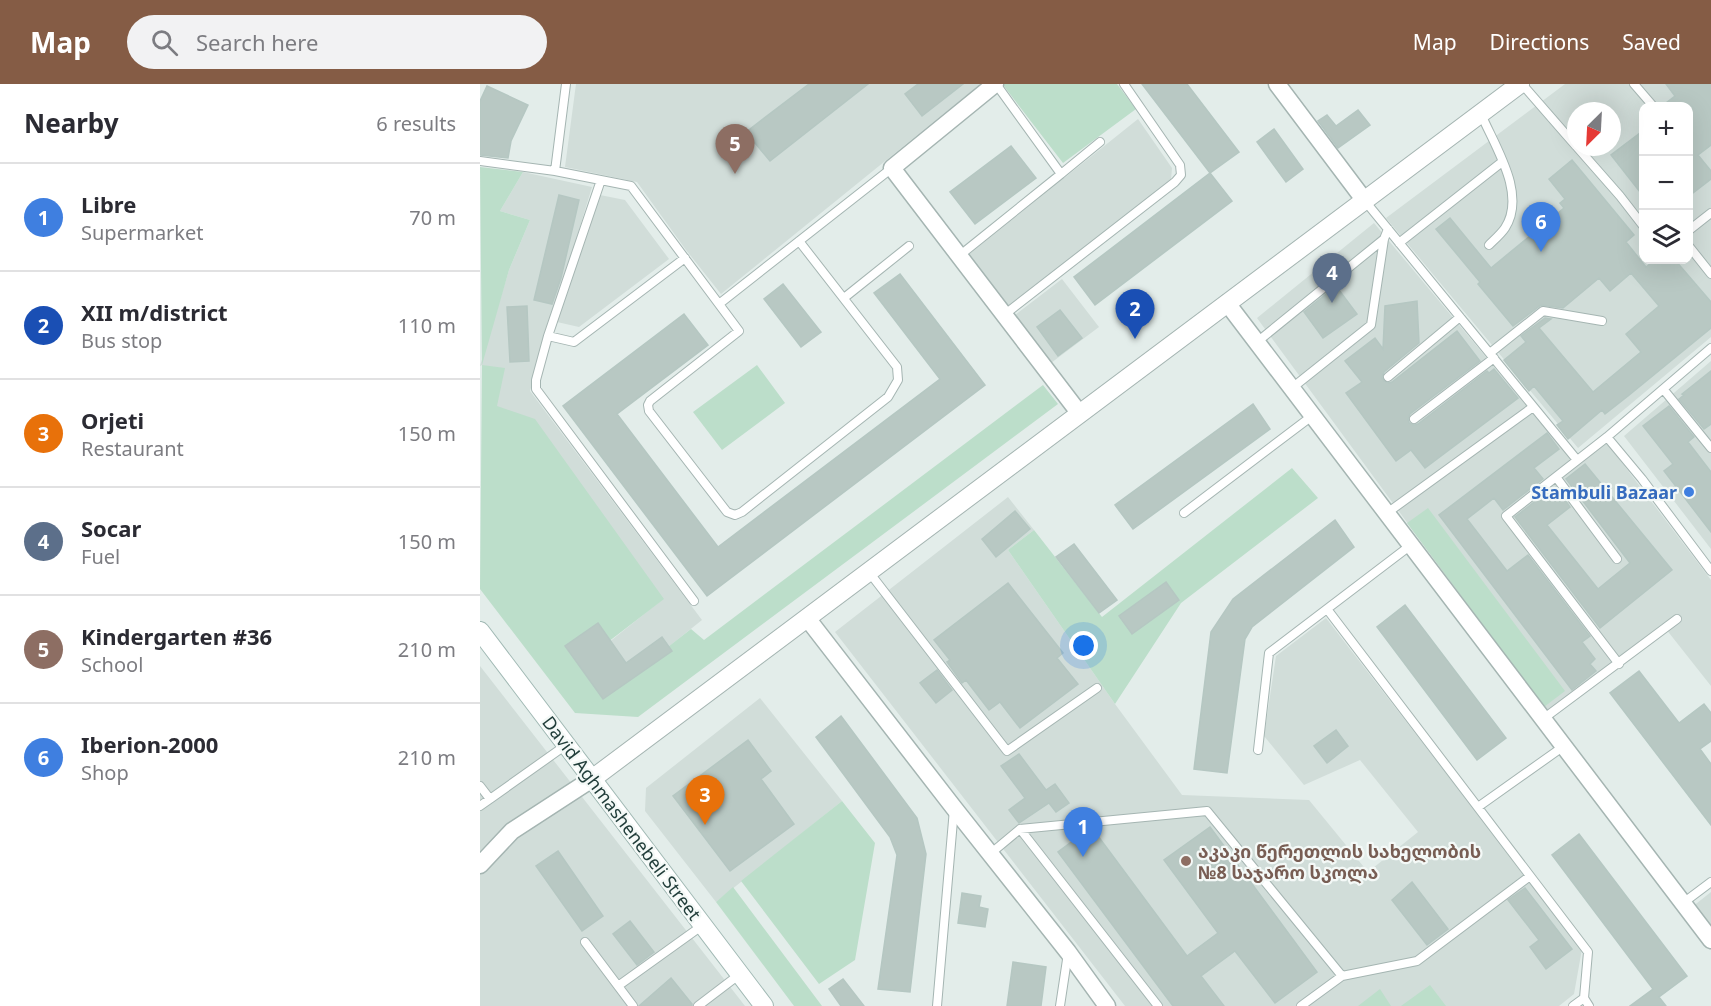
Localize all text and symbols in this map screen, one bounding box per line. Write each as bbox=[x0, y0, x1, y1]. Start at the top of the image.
search box bbox=[127, 15, 547, 69]
text: Map bbox=[30, 23, 91, 61]
icon: search bbox=[148, 26, 181, 59]
text: Search here bbox=[196, 27, 318, 57]
text: Map bbox=[1413, 28, 1457, 56]
text: Directions bbox=[1490, 28, 1589, 56]
text: Saved bbox=[1622, 28, 1681, 56]
north arrow bbox=[1567, 102, 1621, 156]
map controls bbox=[1639, 102, 1693, 264]
button: + bbox=[1639, 102, 1693, 156]
text: Nearby bbox=[24, 105, 119, 141]
text: 6 results bbox=[376, 110, 456, 137]
pin: 5 bbox=[716, 124, 754, 174]
button: − bbox=[1639, 156, 1693, 210]
text: Libre bbox=[81, 189, 136, 219]
pin: 6 bbox=[1522, 202, 1560, 252]
text: 1 bbox=[38, 204, 49, 231]
text: 70 m bbox=[409, 204, 456, 231]
button: layers bbox=[1639, 210, 1693, 264]
text: Supermarket bbox=[81, 219, 204, 246]
pin: 4 bbox=[1312, 254, 1352, 303]
pin: 2 bbox=[1116, 290, 1154, 339]
text: XII m/district bbox=[81, 297, 228, 327]
text: 2 bbox=[38, 312, 49, 339]
text: 110 m bbox=[398, 312, 456, 339]
text: Bus stop bbox=[81, 327, 162, 354]
text: Orjeti bbox=[81, 405, 144, 435]
text: 3 bbox=[38, 420, 49, 447]
text: 150 m bbox=[398, 420, 456, 447]
text: Restaurant bbox=[81, 435, 184, 462]
place label: Stambuli Bazaar bbox=[1531, 480, 1677, 504]
marker: Stambuli Bazaar bbox=[1682, 485, 1696, 499]
text: Socar bbox=[81, 513, 141, 543]
text: 4 bbox=[38, 528, 49, 555]
text: 150 m bbox=[398, 528, 456, 555]
text: Fuel bbox=[81, 543, 120, 570]
text: Kindergarten #36 bbox=[81, 621, 272, 651]
your location bbox=[1069, 631, 1098, 660]
text: 5 bbox=[38, 636, 49, 663]
text: 210 m bbox=[398, 636, 456, 663]
text: School bbox=[81, 651, 143, 678]
street label: David Aghmashenebeli Street bbox=[537, 711, 707, 925]
text: Iberion-2000 bbox=[81, 729, 218, 759]
text: 6 bbox=[38, 744, 49, 771]
text: 210 m bbox=[398, 744, 456, 771]
text: Shop bbox=[81, 759, 129, 786]
pin: 3 bbox=[686, 776, 724, 825]
pin: 1 bbox=[1064, 808, 1102, 857]
place label: აკაკი წერეთლის სახელობის №8 საჯარო სკოლა bbox=[1198, 839, 1481, 884]
marker: აკაკი წერეთლის სახელობის №8 საჯარო სკოლა bbox=[1179, 854, 1193, 868]

